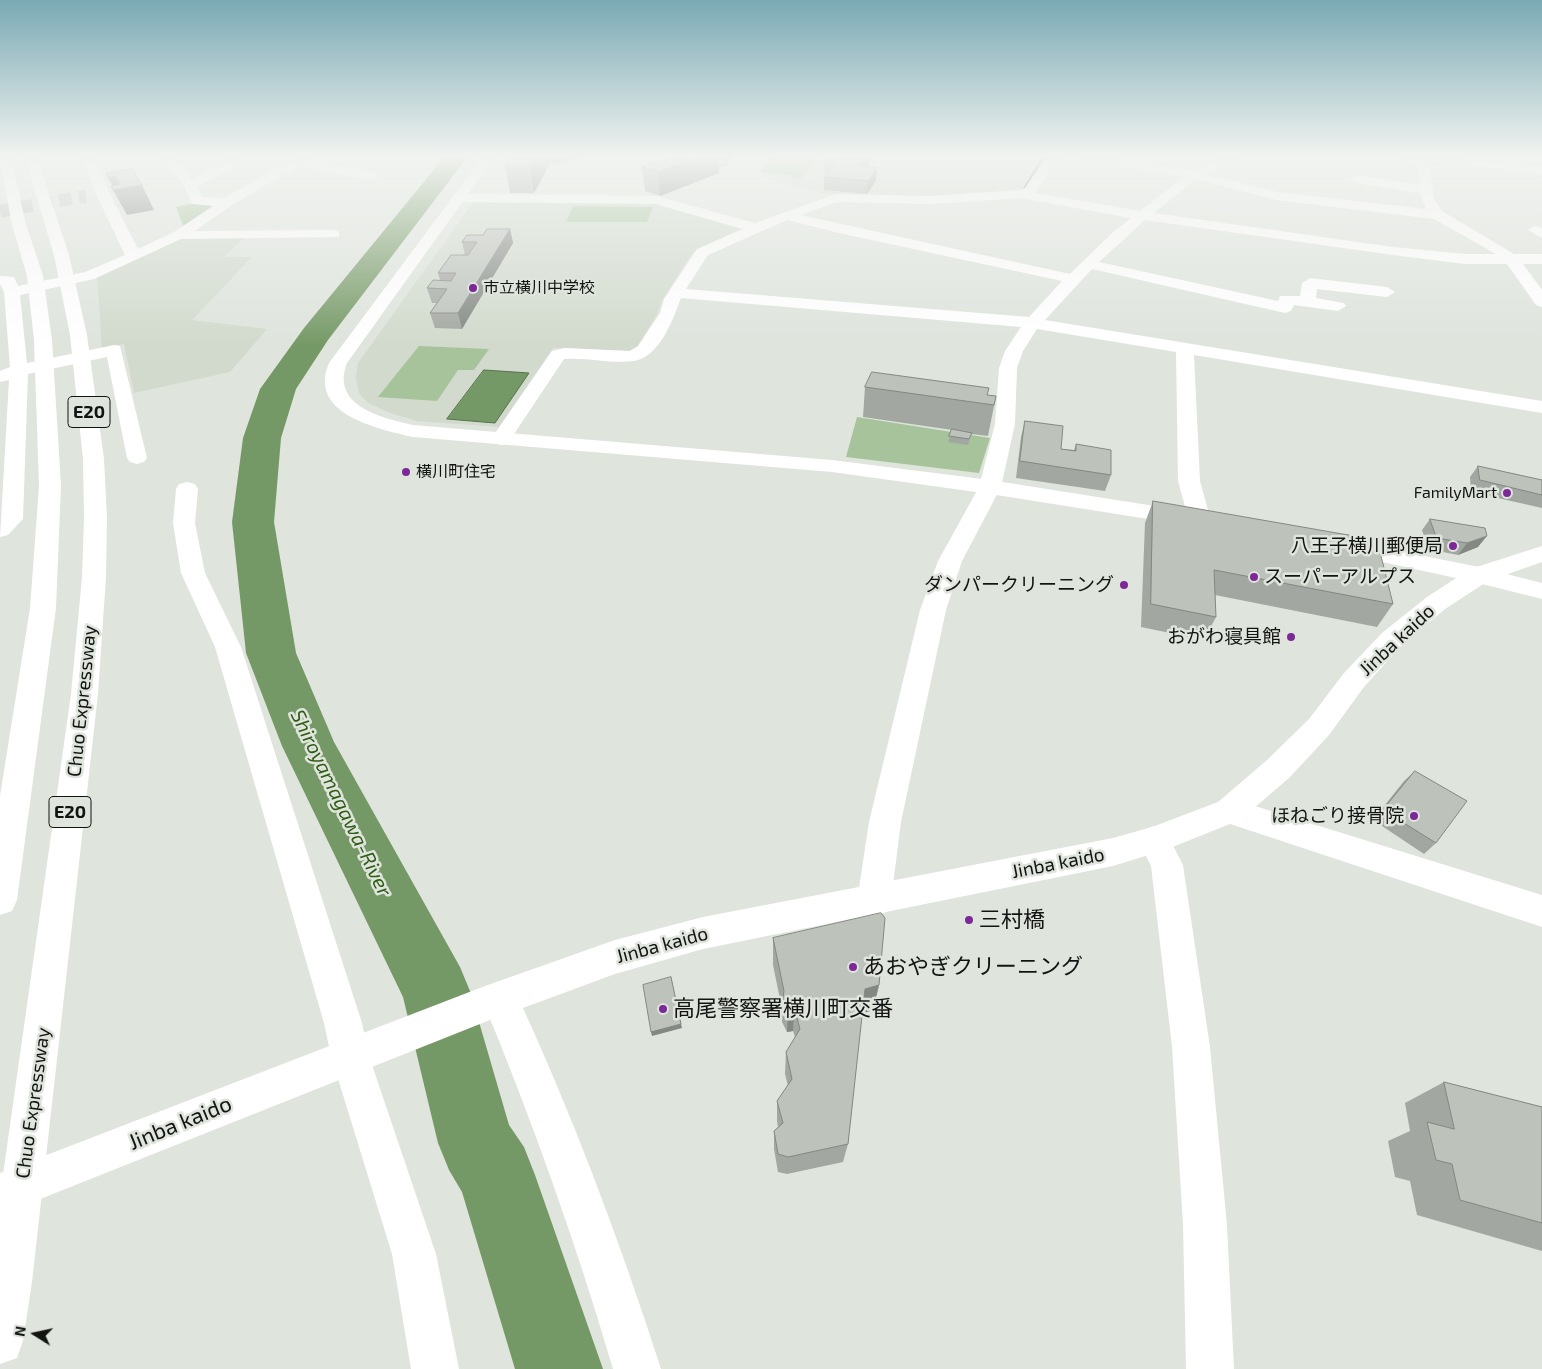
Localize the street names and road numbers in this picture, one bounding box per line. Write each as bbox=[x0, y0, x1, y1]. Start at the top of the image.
road number: E20 bbox=[68, 397, 110, 428]
street label: Jinba kaido bbox=[1355, 600, 1439, 680]
street label: Chuo Expressway bbox=[63, 624, 101, 778]
road number: E20 bbox=[49, 796, 91, 828]
street label: Jinba kaido bbox=[1010, 843, 1106, 883]
street label: Jinba kaido bbox=[614, 922, 710, 968]
street label: Chuo Expressway bbox=[11, 1026, 55, 1180]
street label: Jinba kaido bbox=[124, 1090, 236, 1156]

